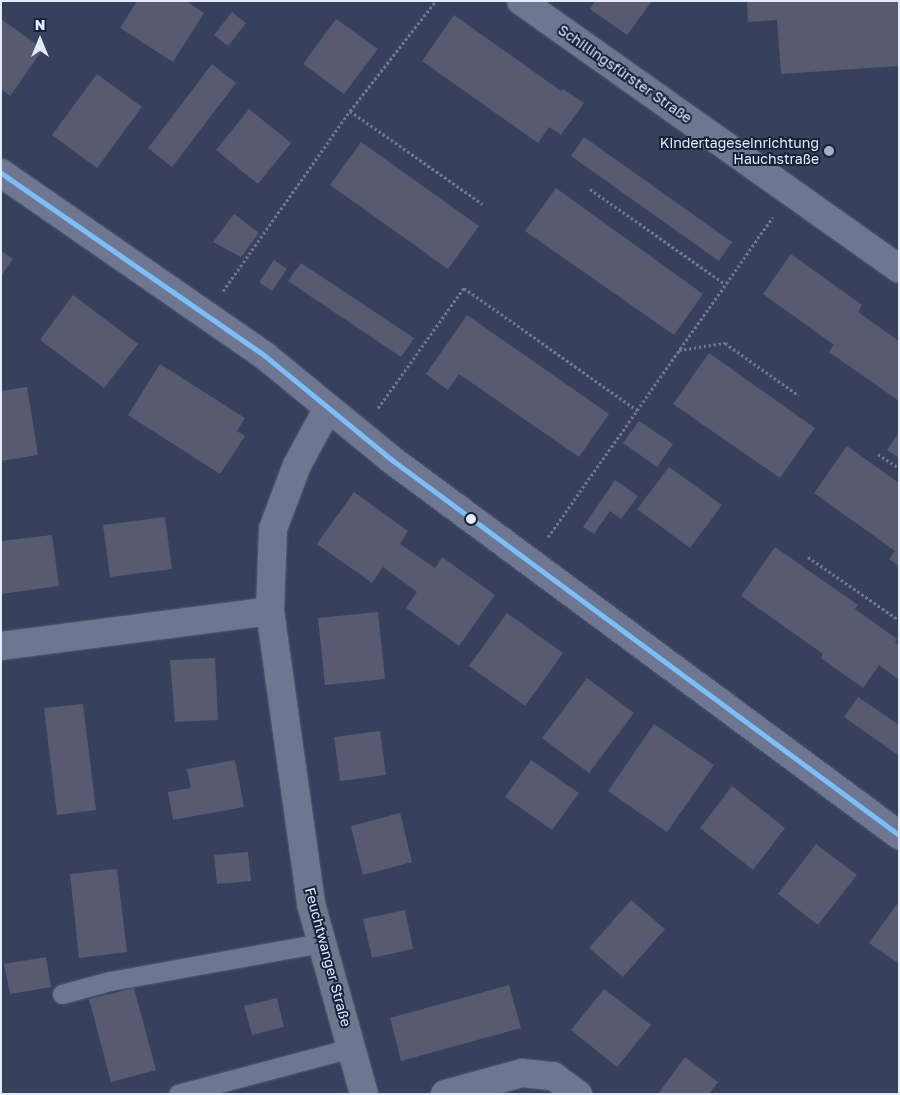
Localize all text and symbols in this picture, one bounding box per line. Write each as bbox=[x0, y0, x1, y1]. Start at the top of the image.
north arrow bbox=[15, 15, 65, 65]
text: N bbox=[35, 16, 45, 33]
street label: Schillingsfürster Straße bbox=[555, 21, 695, 127]
place label: Kindertageseinrichtung Hauchstraße bbox=[660, 135, 819, 168]
marker: Kindertageseinrichtung Hauchstraße bbox=[823, 145, 835, 157]
unlabelled marker bbox=[466, 514, 476, 524]
street label: Feuchtwanger Straße bbox=[301, 885, 355, 1029]

